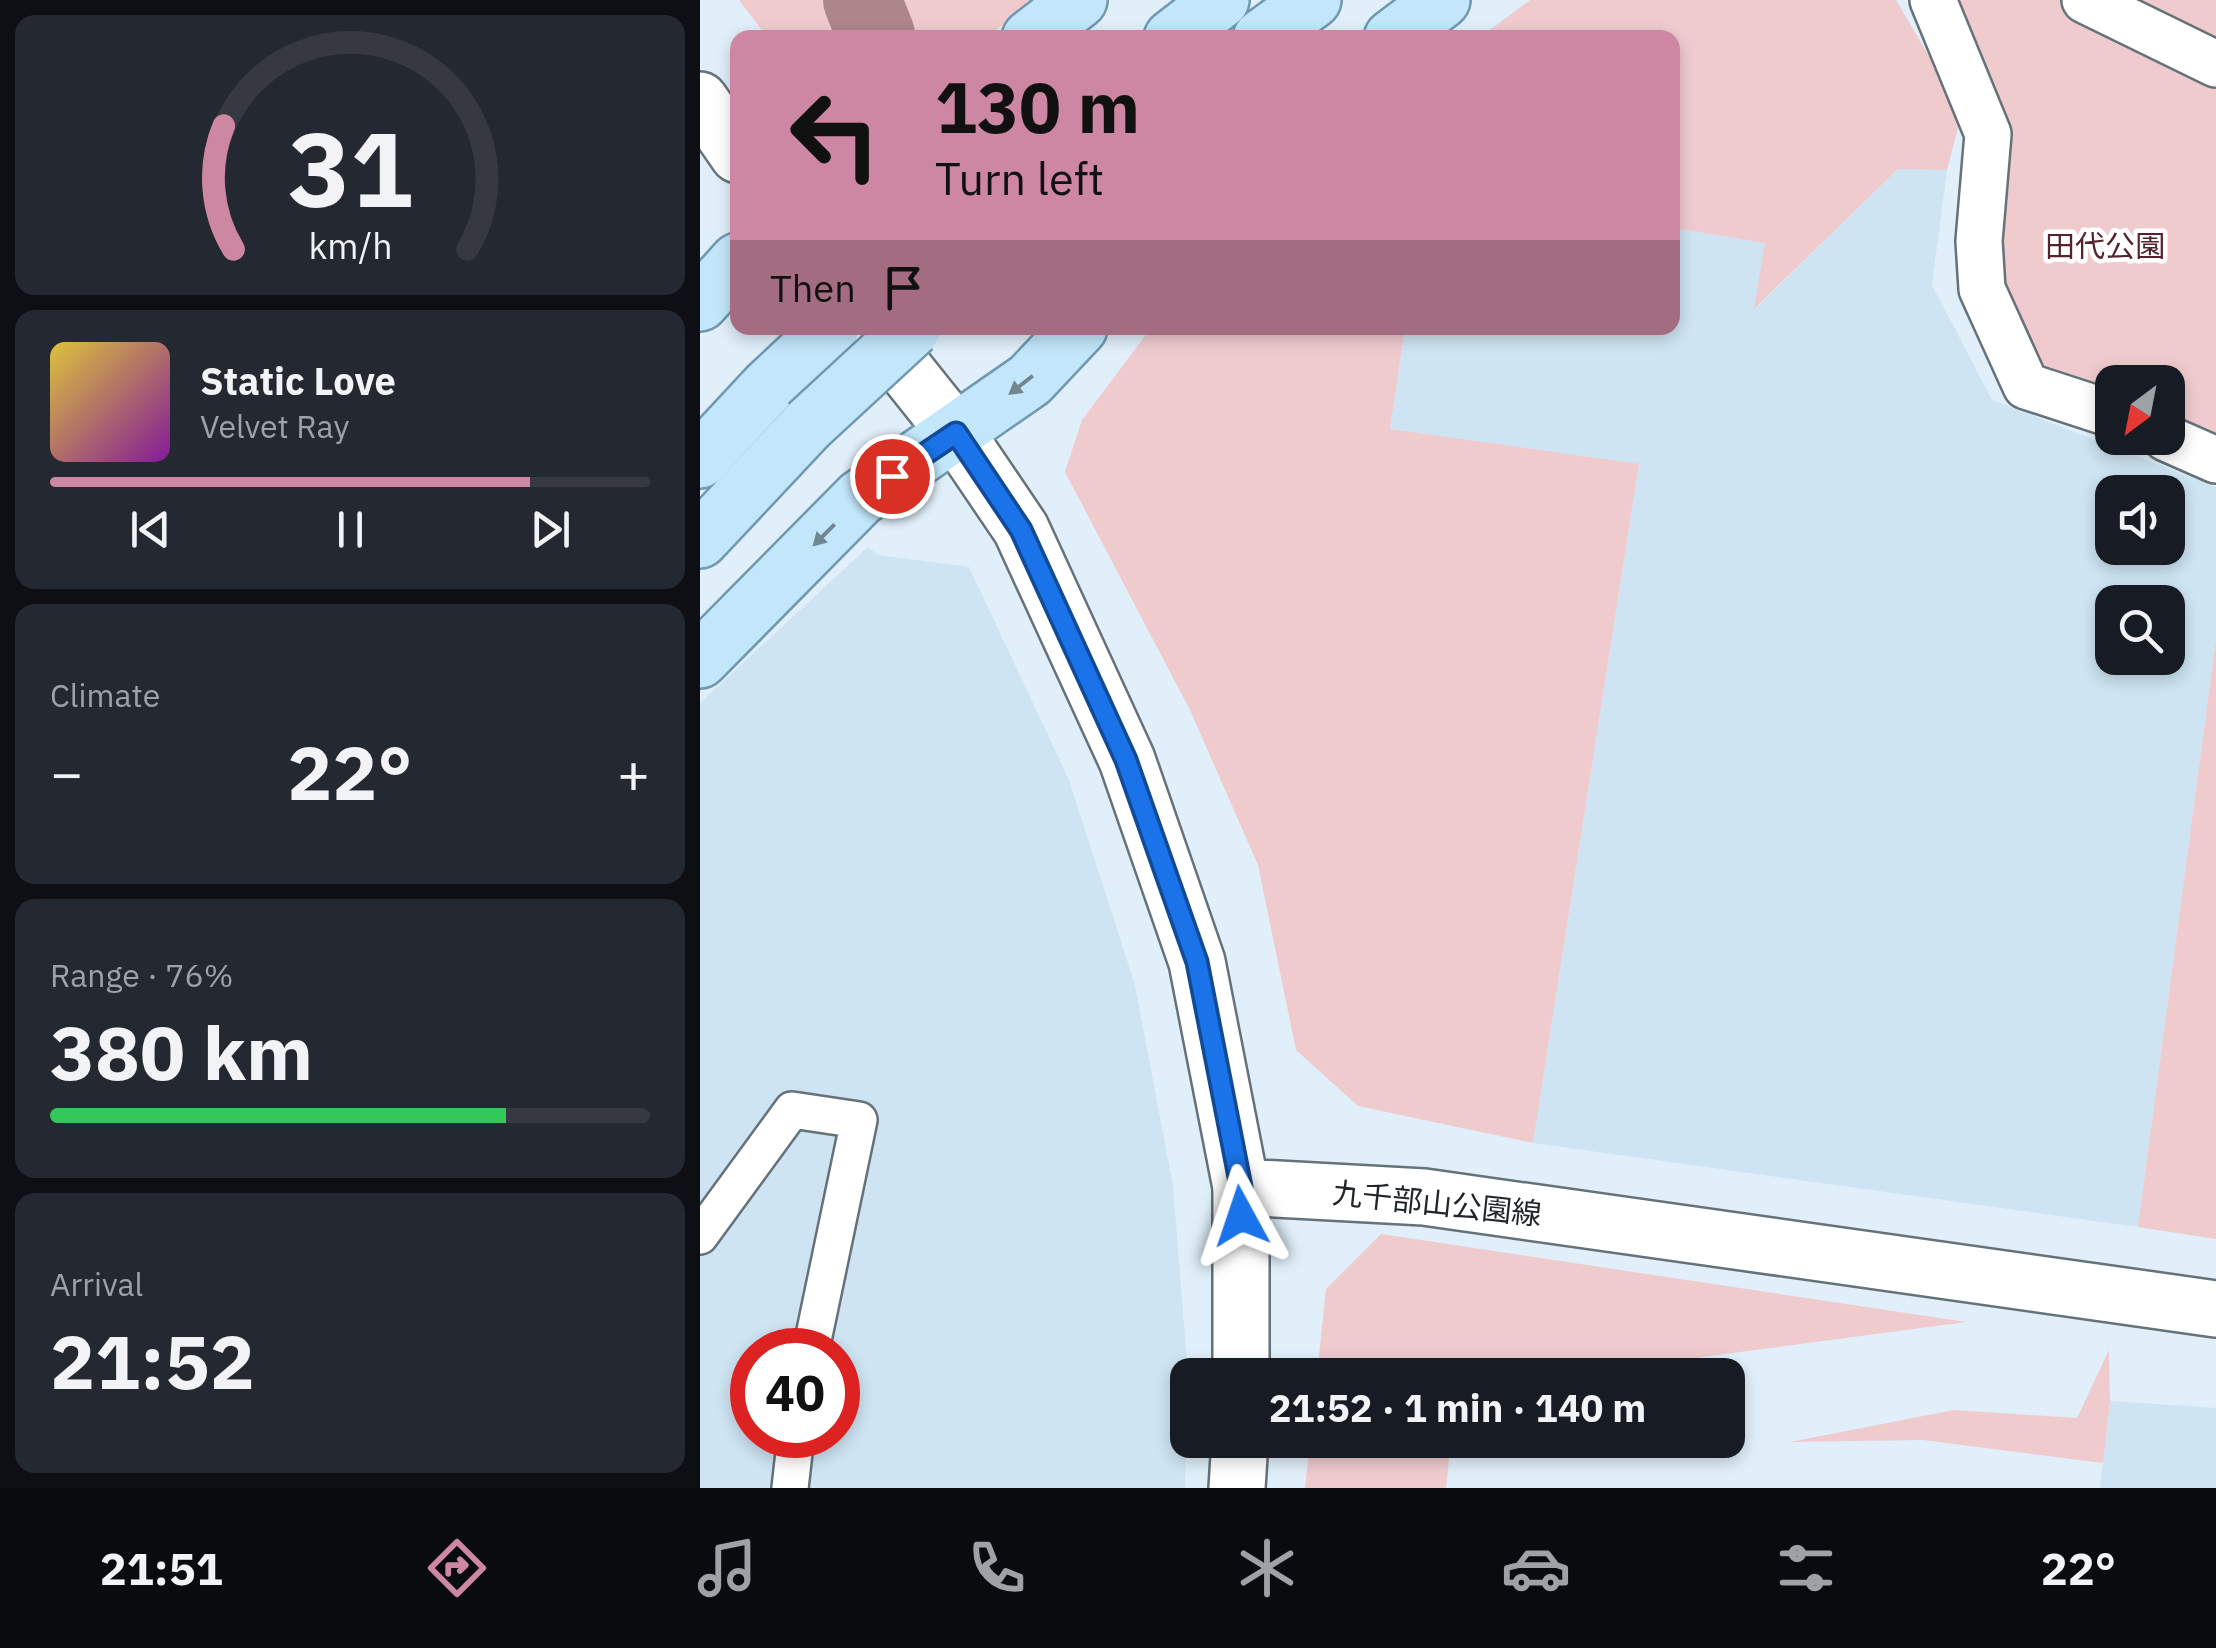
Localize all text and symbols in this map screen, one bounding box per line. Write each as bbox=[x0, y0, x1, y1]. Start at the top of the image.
text: 130 m bbox=[935, 61, 1140, 152]
icon: left bbox=[770, 70, 900, 200]
text: 31 bbox=[288, 100, 412, 236]
text: Turn left bbox=[935, 149, 1104, 207]
text: km/h bbox=[308, 222, 392, 269]
park label: 田代公園 bbox=[2045, 226, 2165, 265]
icon: arrive bbox=[876, 260, 931, 315]
text: Then bbox=[770, 263, 856, 312]
text: Static Love bbox=[200, 356, 396, 405]
north arrow bbox=[2095, 365, 2185, 455]
map controls bbox=[2095, 365, 2185, 675]
one-way arrow bbox=[1009, 374, 1034, 395]
text: Velvet Ray bbox=[200, 405, 349, 447]
pin bbox=[850, 434, 935, 519]
icon: arrive bbox=[865, 449, 920, 504]
button: sound bbox=[2095, 475, 2185, 565]
icon: previous bbox=[123, 502, 178, 557]
icon: pause bbox=[323, 502, 378, 557]
icon: next bbox=[523, 502, 578, 557]
one-way arrow bbox=[813, 522, 836, 546]
button: search bbox=[2095, 585, 2185, 675]
text: Climate bbox=[50, 674, 160, 716]
text: 22° bbox=[287, 723, 413, 821]
text: − bbox=[50, 737, 83, 808]
text: + bbox=[617, 737, 650, 808]
text: Range · 76% bbox=[50, 954, 233, 996]
text: 380 km bbox=[50, 1003, 313, 1101]
position arrow bbox=[1189, 1164, 1293, 1268]
street label: 九千部山公園線 bbox=[1331, 1172, 1544, 1233]
text: Arrival bbox=[50, 1263, 143, 1305]
text: 21:52 bbox=[50, 1312, 255, 1410]
speed limit sign: 40 bbox=[730, 1328, 860, 1458]
text: 21:52 · 1 min · 140 m bbox=[1269, 1383, 1646, 1432]
icon: directions bbox=[422, 1533, 492, 1603]
icon: music bbox=[692, 1533, 762, 1603]
icon: phone bbox=[962, 1533, 1032, 1603]
icon: climate bbox=[1232, 1533, 1302, 1603]
icon: car bbox=[1501, 1533, 1571, 1603]
icon: filters bbox=[1771, 1533, 1841, 1603]
text: 21:51 bbox=[100, 1539, 223, 1597]
text: 22° bbox=[2041, 1539, 2116, 1597]

